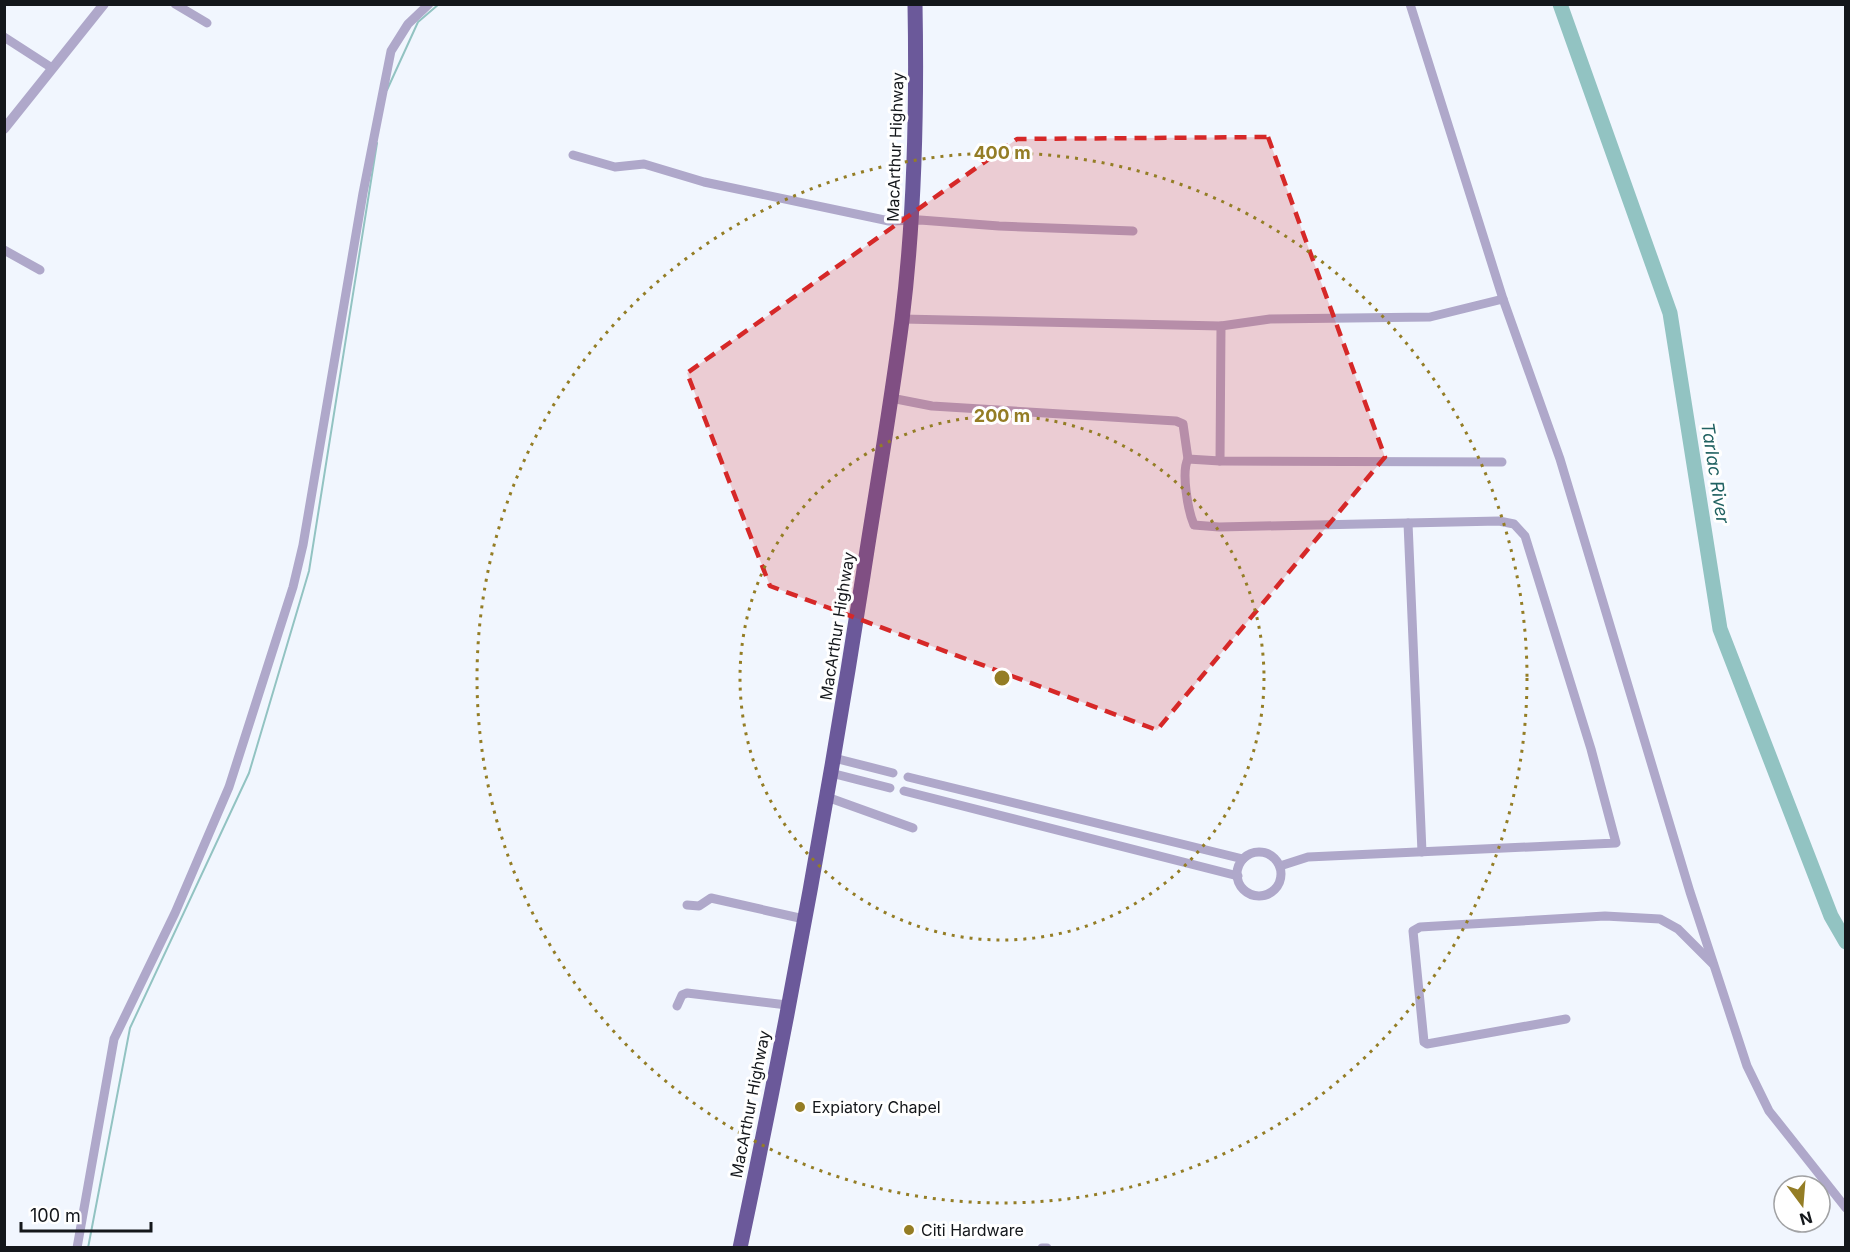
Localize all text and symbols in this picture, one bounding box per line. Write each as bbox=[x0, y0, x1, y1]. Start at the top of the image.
street label: MacArthur Highway bbox=[882, 72, 908, 222]
text: 400 m bbox=[973, 142, 1031, 163]
text: 200 m bbox=[974, 405, 1030, 426]
water label: Tarlac River bbox=[1697, 421, 1734, 526]
street label: MacArthur Highway bbox=[815, 550, 859, 702]
centre of rings bbox=[992, 668, 1012, 688]
street label: MacArthur Highway bbox=[726, 1029, 774, 1179]
place label: Expiatory Chapel bbox=[812, 1097, 941, 1117]
marker: Expiatory Chapel bbox=[793, 1100, 807, 1114]
north arrow bbox=[1772, 1174, 1832, 1234]
scale bar bbox=[21, 1195, 152, 1233]
text: 100 m bbox=[30, 1205, 81, 1226]
text: N bbox=[1798, 1207, 1815, 1230]
place label: Citi Hardware bbox=[921, 1220, 1024, 1240]
marker: Citi Hardware bbox=[902, 1223, 916, 1237]

